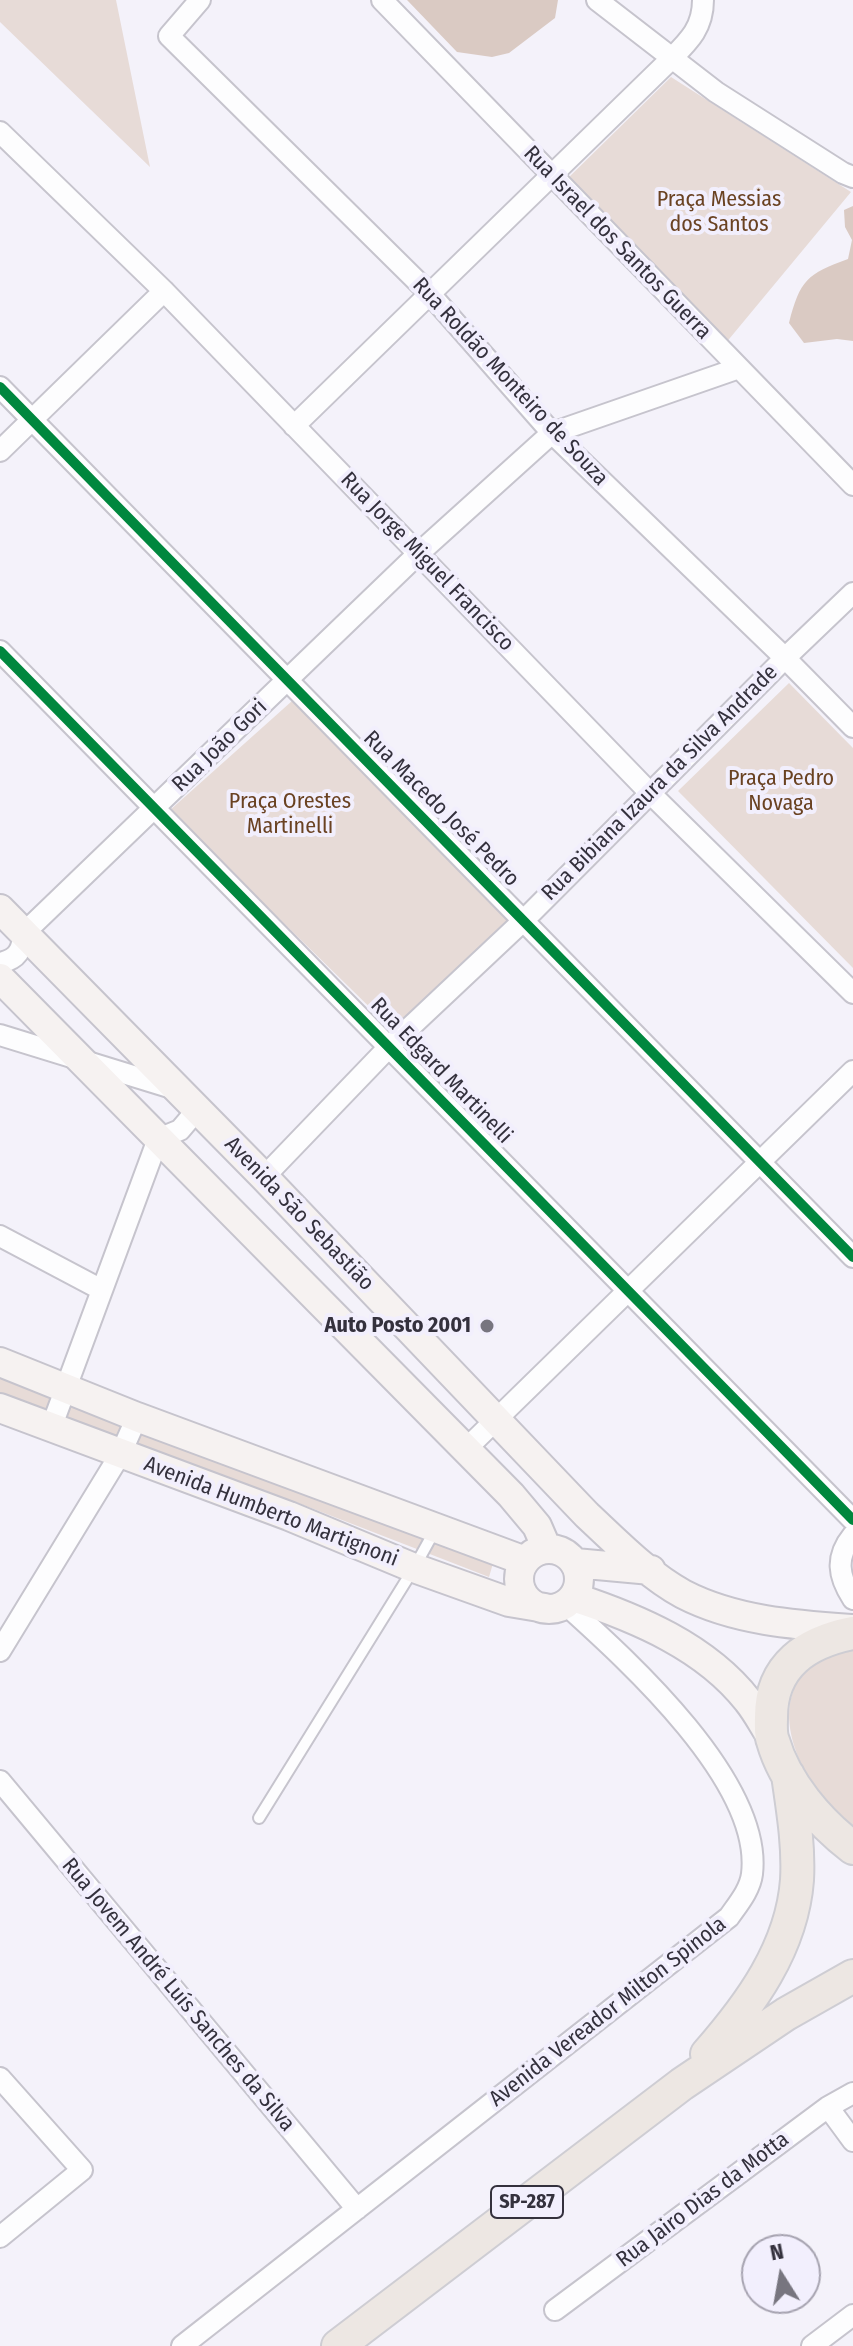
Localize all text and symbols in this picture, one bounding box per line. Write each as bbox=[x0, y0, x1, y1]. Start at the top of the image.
street label: Rua Israel dos Santos Guerra bbox=[518, 141, 716, 345]
park label: Praça Messias dos Santos bbox=[657, 187, 781, 238]
street label: Rua Roldão Monteiro de Souza bbox=[407, 273, 613, 491]
street label: Rua Jorge Miguel Francisco bbox=[335, 467, 519, 657]
street label: Rua Bibiana Izaura da Silva Andrade bbox=[537, 660, 783, 906]
street label: Rua João Gori bbox=[167, 694, 273, 798]
street label: Rua Macedo José Pedro bbox=[358, 726, 524, 892]
park label: Praça Pedro Novaga bbox=[728, 766, 834, 818]
park label: Praça Orestes Martinelli bbox=[229, 789, 351, 840]
street label: Rua Edgard Martinelli bbox=[365, 993, 517, 1149]
street label: Avenida São Sebastião bbox=[219, 1132, 379, 1296]
place label: Auto Posto 2001 bbox=[325, 1313, 471, 1339]
marker: Auto Posto 2001 bbox=[478, 1317, 496, 1335]
street label: Avenida Humberto Martignoni bbox=[140, 1451, 402, 1573]
street label: Rua Jovem André Luís Sanches da Silva bbox=[56, 1853, 300, 2137]
street label: Avenida Vereador Milton Spinola bbox=[484, 1911, 732, 2113]
street label: Rua Jairo Dias da Motta bbox=[612, 2127, 794, 2273]
road number: SP-287 bbox=[491, 2186, 563, 2218]
north arrow bbox=[741, 2234, 821, 2314]
text: N bbox=[768, 2237, 786, 2266]

